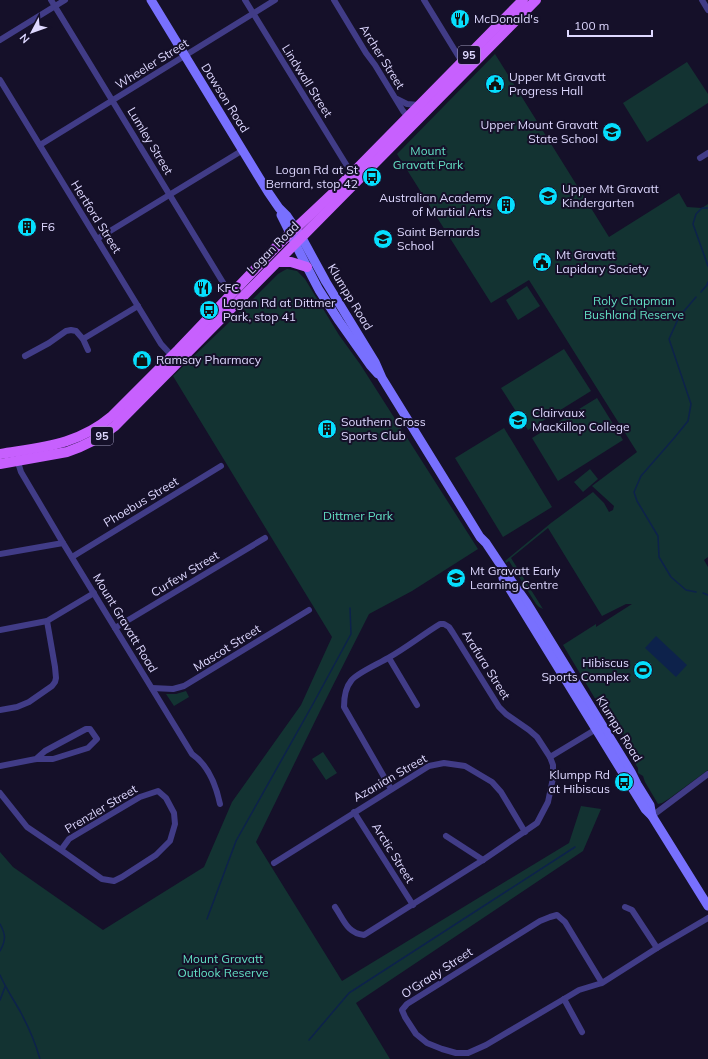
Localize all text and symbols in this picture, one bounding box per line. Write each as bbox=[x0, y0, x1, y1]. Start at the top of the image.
restaurant icon: McDonald's bbox=[449, 8, 471, 30]
place label: McDonald's bbox=[474, 11, 539, 26]
north arrow bbox=[12, 12, 52, 52]
scale bar bbox=[568, 12, 652, 38]
text: 100 m bbox=[574, 18, 609, 33]
street label: Archer Street bbox=[357, 22, 408, 92]
text: N bbox=[16, 31, 32, 46]
street label: Wheeler Street bbox=[112, 35, 191, 92]
street label: Lindwall Street bbox=[279, 41, 336, 120]
road number: 95 bbox=[458, 46, 480, 64]
street label: Dawson Road bbox=[198, 60, 253, 135]
place label: Upper Mt Gravatt Progress Hall bbox=[509, 69, 606, 98]
public building icon: Upper Mt Gravatt Progress Hall bbox=[484, 73, 506, 95]
street label: Lumley Street bbox=[124, 104, 176, 177]
place label: Upper Mount Gravatt State School bbox=[480, 117, 598, 146]
school or university icon: Upper Mount Gravatt State School bbox=[601, 121, 623, 143]
park label: Mount Gravatt Park bbox=[393, 143, 464, 172]
place label: Logan Rd at St Bernard, stop 42 bbox=[266, 162, 358, 191]
bus stop icon: Logan Rd at St Bernard, stop 42 bbox=[361, 166, 383, 188]
street label: Hertford Street bbox=[68, 178, 125, 256]
place label: Upper Mt Gravatt Kindergarten bbox=[562, 181, 659, 210]
school or university icon: Upper Mt Gravatt Kindergarten bbox=[537, 185, 559, 207]
place label: Australian Academy of Martial Arts bbox=[379, 190, 493, 219]
building icon: Australian Academy of Martial Arts bbox=[495, 194, 517, 216]
building icon: F6 bbox=[16, 216, 38, 238]
place label: F6 bbox=[41, 219, 55, 234]
street label: Logan Road bbox=[244, 219, 302, 277]
place label: Saint Bernards School bbox=[397, 224, 480, 253]
school or university icon: Saint Bernards School bbox=[372, 228, 394, 250]
place label: Mt Gravatt Lapidary Society bbox=[556, 247, 649, 276]
public building icon: Mt Gravatt Lapidary Society bbox=[531, 251, 553, 273]
street label: Klumpp Road bbox=[325, 261, 376, 333]
restaurant icon: KFC bbox=[192, 277, 214, 299]
place label: KFC bbox=[217, 280, 239, 295]
park label: Roly Chapman Bushland Reserve bbox=[584, 293, 684, 322]
place label: Logan Rd at Dittmer Park, stop 41 bbox=[223, 295, 336, 324]
bus stop icon: Logan Rd at Dittmer Park, stop 41 bbox=[198, 299, 220, 321]
shop icon: Ramsay Pharmacy bbox=[131, 349, 153, 371]
place label: Ramsay Pharmacy bbox=[156, 352, 262, 367]
place label: Clairvaux MacKillop College bbox=[532, 405, 629, 434]
school or university icon: Clairvaux MacKillop College bbox=[507, 409, 529, 431]
place label: Southern Cross Sports Club bbox=[341, 414, 426, 443]
building icon: Southern Cross Sports Club bbox=[316, 418, 338, 440]
road number: 95 bbox=[91, 427, 113, 445]
street label: Phoebus Street bbox=[101, 473, 181, 530]
park label: Dittmer Park bbox=[323, 508, 394, 523]
street label: Curfew Street bbox=[148, 547, 222, 600]
place label: Mt Gravatt Early Learning Centre bbox=[470, 563, 561, 592]
school or university icon: Mt Gravatt Early Learning Centre bbox=[445, 567, 467, 589]
street label: Mount Gravatt Road bbox=[90, 570, 161, 675]
street label: Mascot Street bbox=[190, 621, 263, 674]
street label: Arafura Street bbox=[459, 627, 514, 702]
place label: Hibiscus Sports Complex bbox=[541, 655, 630, 684]
sports icon: Hibiscus Sports Complex bbox=[632, 659, 654, 681]
street label: Klumpp Road bbox=[593, 693, 646, 764]
street label: Azanian Street bbox=[350, 750, 429, 805]
place label: Klumpp Rd at Hibiscus bbox=[549, 767, 610, 796]
bus stop icon: Klumpp Rd at Hibiscus bbox=[613, 771, 635, 793]
street label: Prenzler Street bbox=[62, 781, 140, 836]
street label: Arctic Street bbox=[369, 820, 418, 886]
street label: O'Grady Street bbox=[398, 944, 475, 1001]
park label: Mount Gravatt Outlook Reserve bbox=[178, 951, 268, 980]

